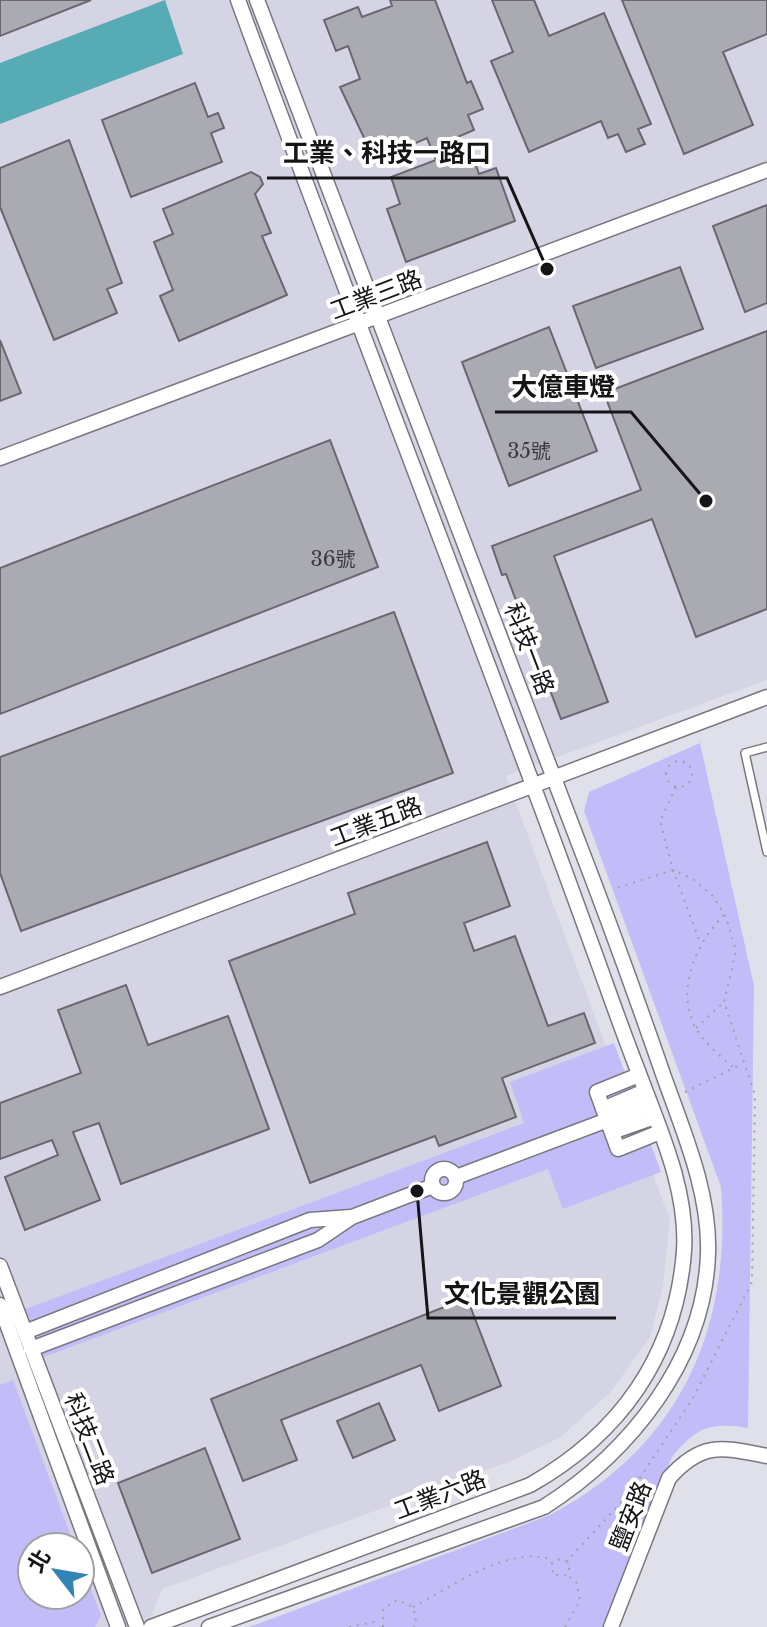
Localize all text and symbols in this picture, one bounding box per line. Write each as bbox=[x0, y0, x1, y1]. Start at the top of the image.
callout: 工業、科技一路口 bbox=[267, 128, 507, 178]
text: 工業、科技一路口 bbox=[283, 137, 491, 169]
street label: 工業三路 bbox=[326, 264, 426, 325]
callout: 大億車燈 bbox=[495, 362, 631, 412]
text: 大億車燈 bbox=[511, 371, 615, 403]
house number: 35號 bbox=[507, 439, 551, 463]
house number: 36號 bbox=[310, 547, 356, 571]
street label: 科技一路 bbox=[499, 599, 560, 699]
street label: 工業五路 bbox=[326, 791, 426, 852]
callout: 文化景觀公園 bbox=[428, 1268, 616, 1318]
text: 文化景觀公園 bbox=[444, 1278, 600, 1310]
street label: 科技二路 bbox=[59, 1389, 120, 1489]
street label: 工業六路 bbox=[390, 1464, 490, 1525]
street label: 鹽安路 bbox=[604, 1477, 657, 1555]
north arrow bbox=[16, 1531, 96, 1611]
text: 北 bbox=[22, 1545, 57, 1577]

